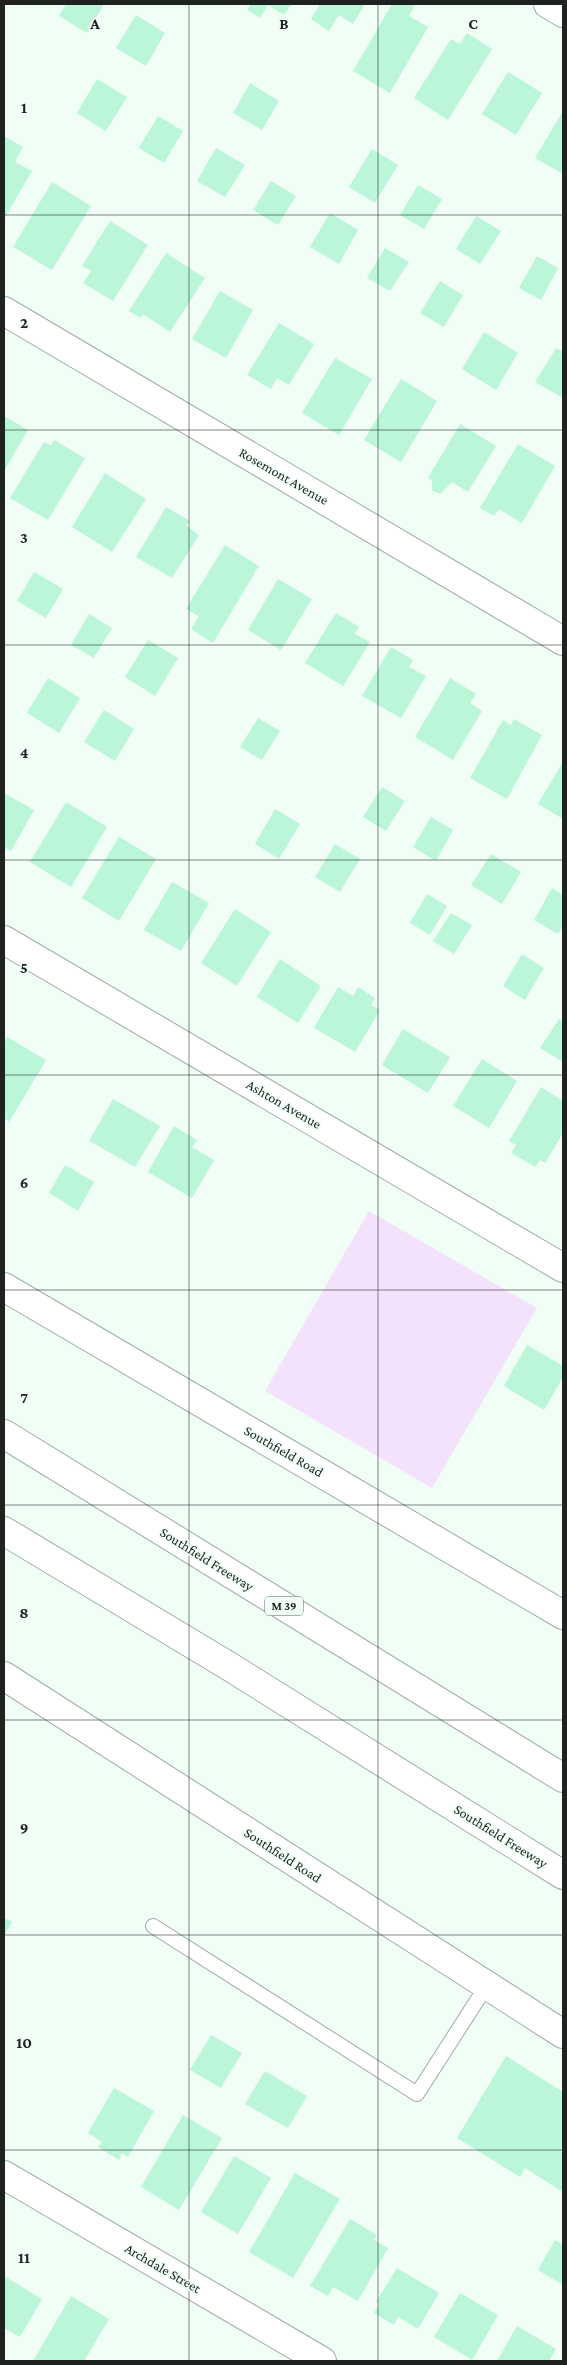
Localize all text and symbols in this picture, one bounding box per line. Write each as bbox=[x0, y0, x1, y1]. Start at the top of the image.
text: A bbox=[89, 15, 100, 32]
text: B bbox=[279, 15, 289, 32]
text: C bbox=[468, 15, 478, 32]
text: 1 bbox=[21, 99, 27, 116]
text: 2 bbox=[20, 314, 28, 331]
street label: Rosemont Avenue bbox=[237, 444, 331, 508]
text: 3 bbox=[20, 529, 28, 546]
text: 4 bbox=[20, 744, 29, 761]
text: 5 bbox=[20, 959, 28, 976]
street label: Ashton Avenue bbox=[244, 1076, 324, 1132]
text: 6 bbox=[20, 1174, 28, 1191]
text: 7 bbox=[20, 1389, 28, 1406]
street label: Southfield Road bbox=[242, 1422, 327, 1480]
street label: Southfield Freeway bbox=[157, 1524, 257, 1594]
road number: M 39 bbox=[265, 1596, 303, 1615]
text: 8 bbox=[19, 1604, 29, 1621]
street label: Southfield Freeway bbox=[451, 1801, 551, 1871]
text: 9 bbox=[20, 1819, 28, 1836]
street label: Southfield Road bbox=[241, 1824, 325, 1886]
text: 10 bbox=[16, 2034, 32, 2051]
street label: Archdale Street bbox=[122, 2240, 204, 2296]
text: 11 bbox=[18, 2249, 30, 2266]

